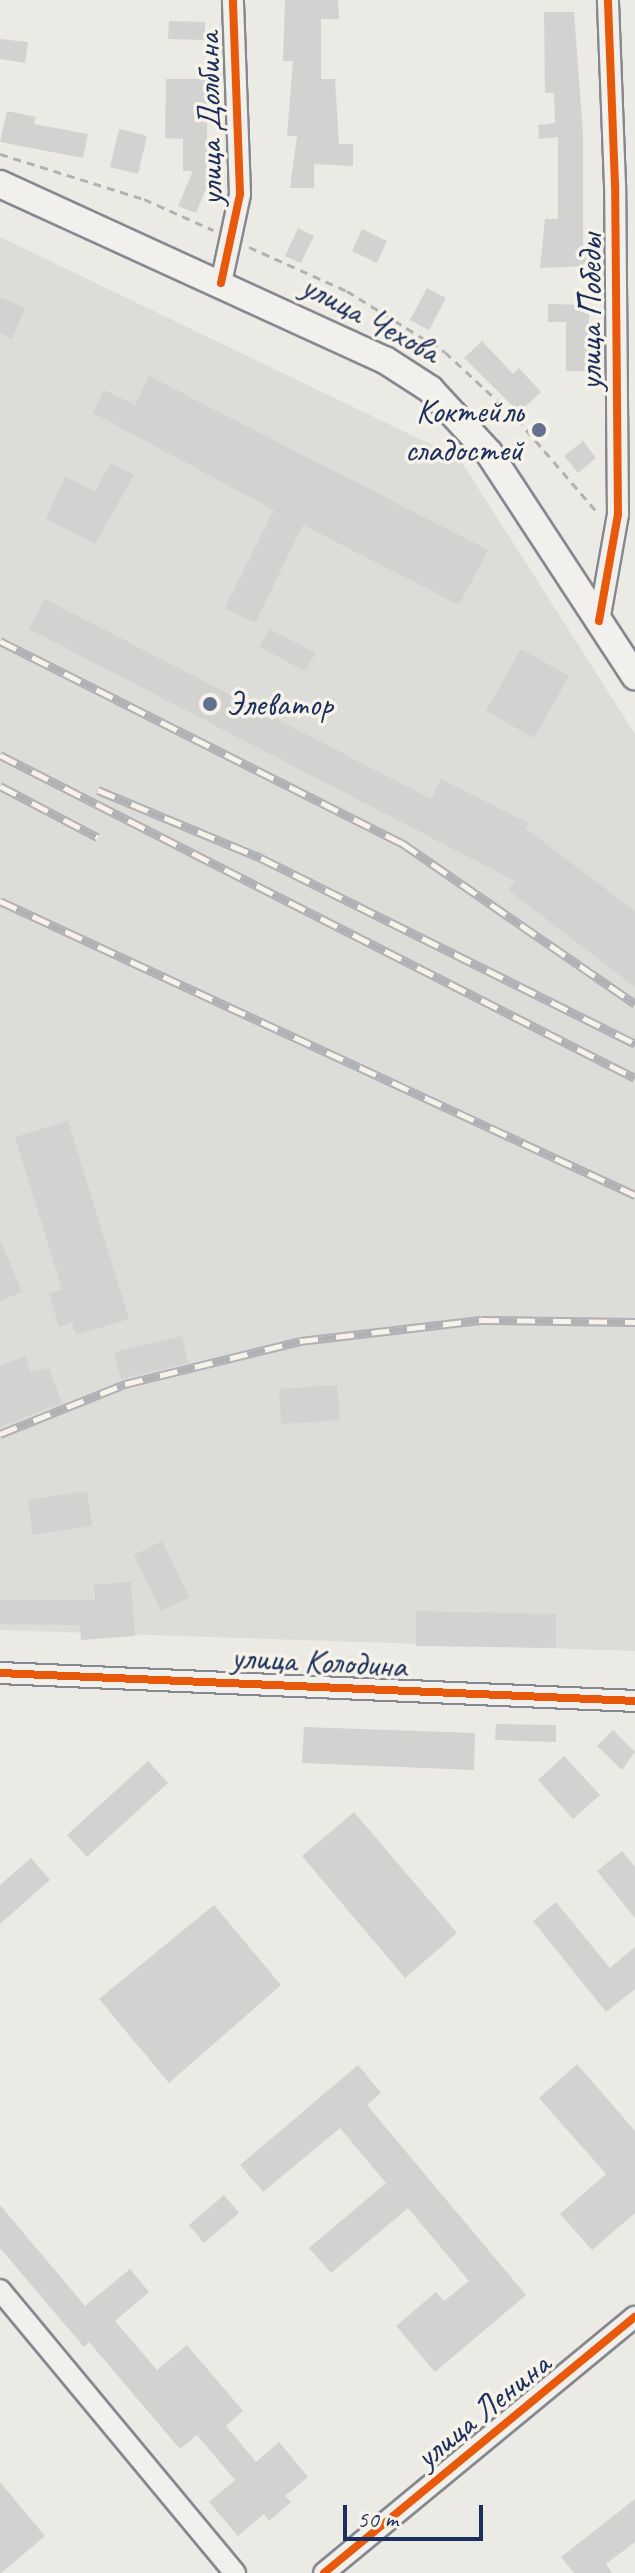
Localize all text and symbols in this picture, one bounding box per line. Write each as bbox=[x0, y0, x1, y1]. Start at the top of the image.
street label: улица Долбина bbox=[187, 32, 231, 206]
street label: улица Победы bbox=[570, 234, 610, 390]
street label: улица Чехова bbox=[295, 265, 447, 371]
place label: Коктейль сладостей bbox=[405, 390, 523, 470]
marker: Коктейль сладостей bbox=[530, 421, 548, 439]
place label: Элеватор bbox=[226, 684, 333, 724]
marker: Элеватор bbox=[201, 695, 219, 713]
street label: улица Колодина bbox=[230, 1636, 408, 1686]
street label: улица Ленина bbox=[407, 2343, 557, 2477]
scale bar bbox=[347, 2489, 487, 2539]
text: 50 m bbox=[357, 2504, 398, 2534]

